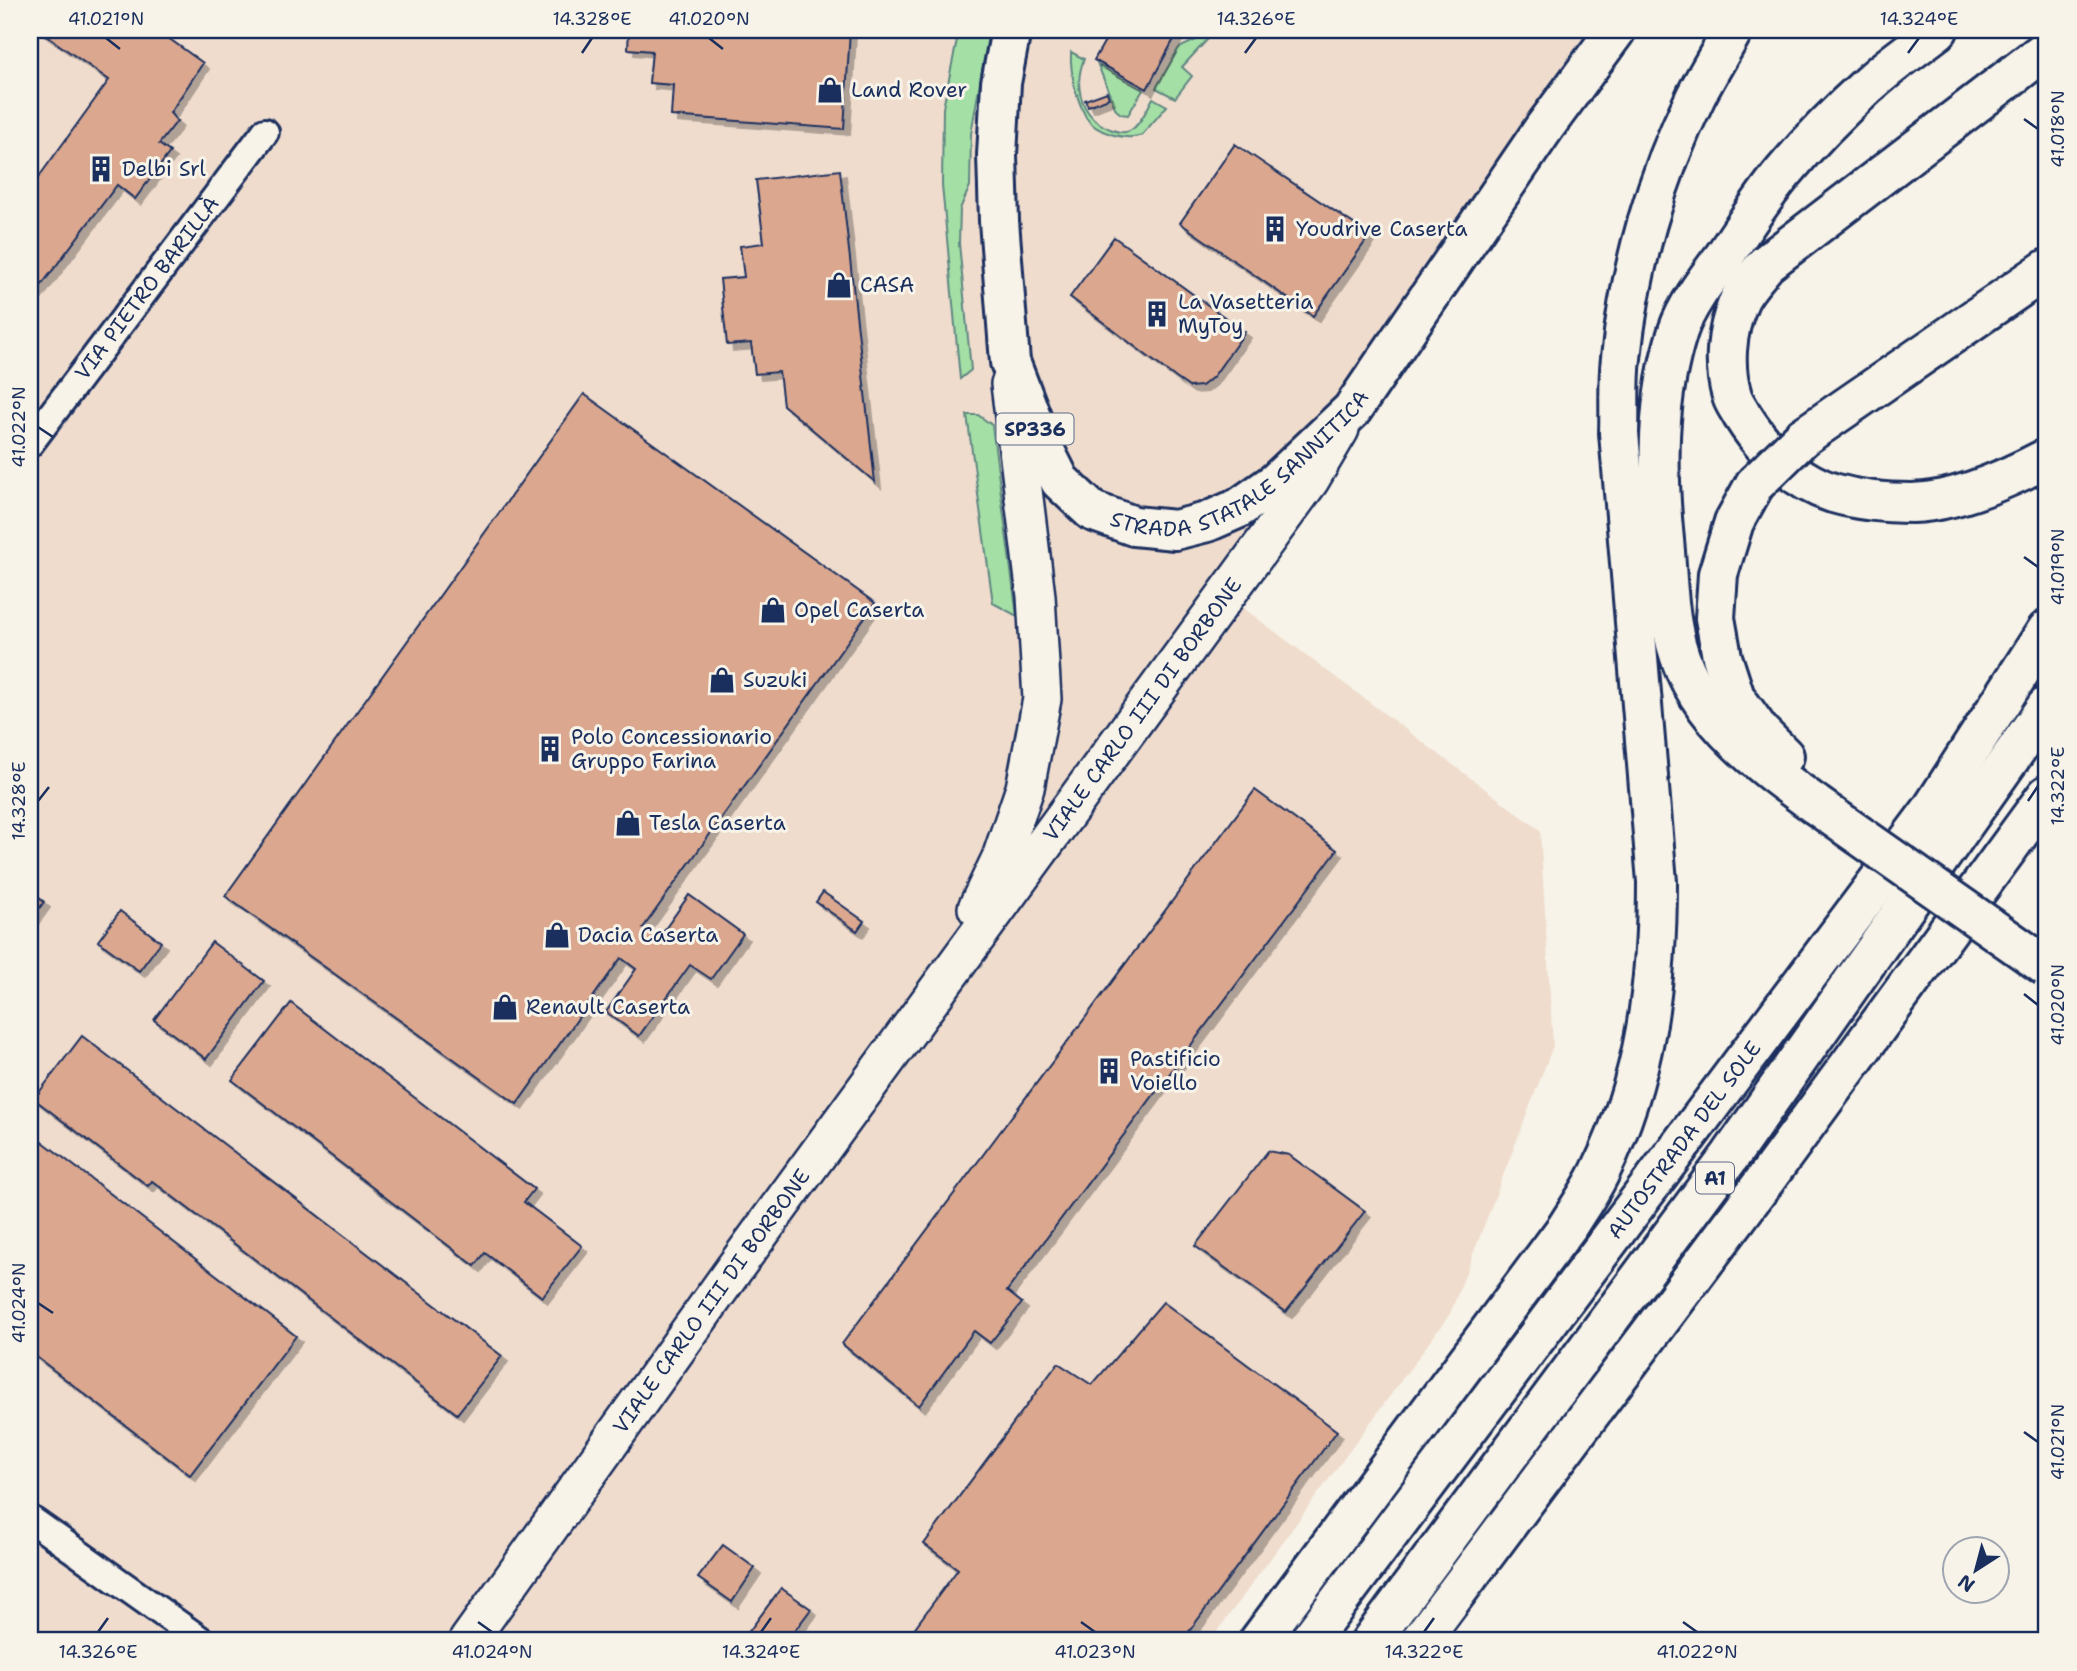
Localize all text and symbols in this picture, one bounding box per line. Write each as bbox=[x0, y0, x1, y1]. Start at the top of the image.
text: 41.021°N bbox=[68, 7, 144, 31]
text: 14.328°E bbox=[552, 7, 632, 31]
text: 41.020°N bbox=[668, 7, 750, 31]
text: 14.326°E bbox=[1217, 7, 1295, 31]
text: 14.324°E bbox=[1880, 7, 1958, 31]
shop icon: Land Rover bbox=[815, 75, 845, 105]
place label: Land Rover bbox=[851, 76, 967, 104]
text: 41.018°N bbox=[2046, 90, 2070, 168]
building icon: Delbi Srl bbox=[86, 154, 116, 184]
place label: Delbi Srl bbox=[122, 155, 206, 183]
street label: VIA PIETRO BARILLÀ bbox=[68, 190, 225, 386]
building icon: Youdrive Caserta bbox=[1260, 214, 1290, 244]
place label: Youdrive Caserta bbox=[1296, 215, 1468, 243]
shop icon: CASA bbox=[824, 270, 854, 300]
place label: CASA bbox=[860, 271, 914, 299]
place label: La Vasetteria MyToy bbox=[1178, 288, 1313, 340]
building icon: La Vasetteria MyToy bbox=[1142, 299, 1172, 329]
street label: STRADA STATALE SANNITICA bbox=[1107, 385, 1375, 544]
text: 41.022°N bbox=[7, 386, 31, 468]
road number: SP336 bbox=[996, 414, 1074, 444]
text: 41.019°N bbox=[2046, 528, 2070, 606]
street label: VIALE CARLO III DI BORBONE bbox=[1037, 572, 1248, 847]
shop icon: Opel Caserta bbox=[758, 595, 788, 625]
place label: Opel Caserta bbox=[794, 596, 924, 624]
shop icon: Suzuki bbox=[707, 665, 737, 695]
place label: Suzuki bbox=[743, 666, 807, 694]
place label: Polo Concessionario Gruppo Farina bbox=[571, 723, 772, 775]
building icon: Polo Concessionario Gruppo Farina bbox=[535, 734, 565, 764]
text: 14.322°E bbox=[2046, 747, 2070, 825]
text: 14.328°E bbox=[7, 761, 31, 841]
shop icon: Tesla Caserta bbox=[613, 808, 643, 838]
place label: Tesla Caserta bbox=[649, 809, 786, 837]
shop icon: Dacia Caserta bbox=[542, 920, 572, 950]
place label: Dacia Caserta bbox=[578, 921, 718, 949]
text: 41.020°N bbox=[2046, 964, 2070, 1046]
shop icon: Renault Caserta bbox=[490, 992, 520, 1022]
place label: Renault Caserta bbox=[526, 993, 690, 1021]
street label: AUTOSTRADA DEL SOLE bbox=[1601, 1035, 1768, 1245]
place label: Pastificio Voiello bbox=[1130, 1045, 1221, 1097]
building icon: Pastificio Voiello bbox=[1094, 1056, 1124, 1086]
road number: A1 bbox=[1696, 1162, 1734, 1194]
street label: VIALE CARLO III DI BORBONE bbox=[607, 1163, 817, 1439]
text: 41.024°N bbox=[7, 1262, 31, 1344]
text: 41.021°N bbox=[2046, 1404, 2070, 1480]
north arrow bbox=[1940, 1534, 2010, 1604]
text: N bbox=[1953, 1569, 1980, 1598]
text: 14.326°E bbox=[59, 1640, 137, 1664]
text: 41.024°N bbox=[451, 1640, 533, 1664]
text: 14.324°E bbox=[722, 1640, 800, 1664]
text: 41.023°N bbox=[1054, 1640, 1136, 1664]
text: 14.322°E bbox=[1385, 1640, 1463, 1664]
text: 41.022°N bbox=[1656, 1640, 1738, 1664]

